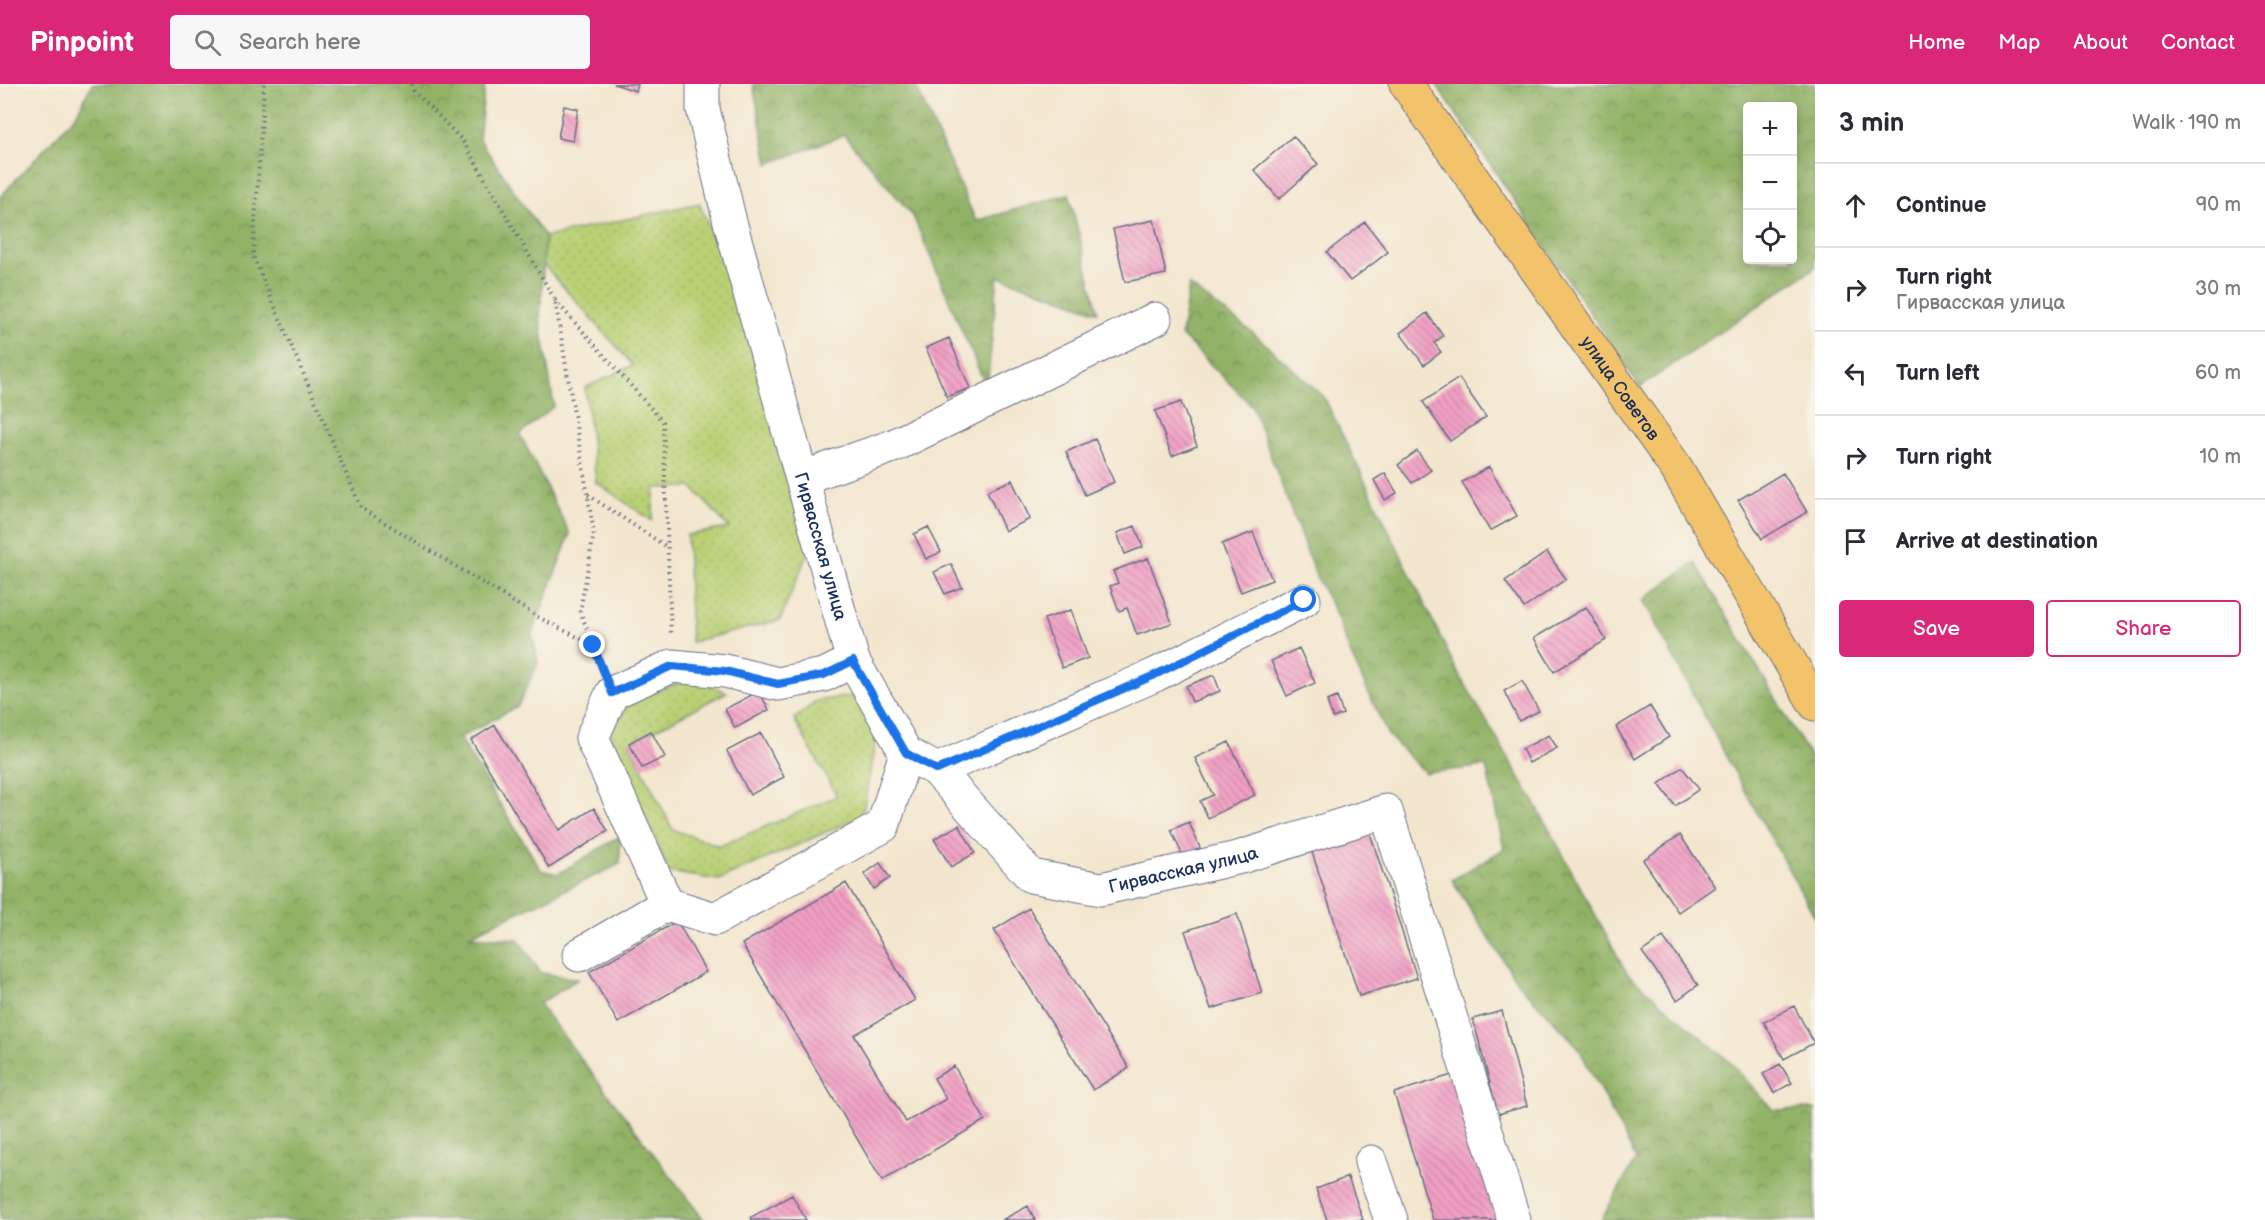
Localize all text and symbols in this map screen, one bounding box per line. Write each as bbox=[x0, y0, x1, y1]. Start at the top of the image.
search box bbox=[170, 15, 590, 69]
text: Pinpoint bbox=[30, 26, 134, 59]
icon: search bbox=[191, 26, 224, 59]
text: Search here bbox=[239, 29, 361, 56]
text: Home bbox=[1908, 30, 1965, 55]
text: Map bbox=[1998, 30, 2040, 55]
text: About bbox=[2073, 30, 2128, 55]
text: Contact bbox=[2161, 30, 2235, 55]
map controls bbox=[1743, 102, 1797, 264]
button: + bbox=[1743, 102, 1797, 156]
text: 3 min bbox=[1839, 108, 1904, 139]
text: Walk · 190 m bbox=[2132, 111, 2241, 135]
button: − bbox=[1743, 156, 1797, 210]
icon: ahead bbox=[1839, 189, 1872, 222]
text: Continue bbox=[1896, 192, 1986, 219]
text: 90 m bbox=[2196, 193, 2241, 217]
button: locate bbox=[1743, 210, 1797, 264]
text: Turn right bbox=[1896, 264, 1992, 291]
icon: right bbox=[1839, 273, 1872, 306]
text: 30 m bbox=[2195, 277, 2241, 301]
text: Гирвасская улица bbox=[1896, 291, 2065, 315]
street label: улица Советов bbox=[1576, 332, 1664, 445]
icon: left bbox=[1839, 357, 1872, 390]
text: Turn left bbox=[1896, 360, 1980, 387]
text: 60 m bbox=[2195, 361, 2241, 385]
icon: right bbox=[1839, 441, 1872, 474]
text: Turn right bbox=[1896, 444, 1992, 471]
text: 10 m bbox=[2200, 445, 2241, 469]
street label: Гирвасская улица bbox=[790, 470, 851, 623]
icon: arrive bbox=[1839, 525, 1872, 558]
text: Arrive at destination bbox=[1896, 528, 2098, 555]
route start bbox=[1290, 586, 1316, 612]
button: Save bbox=[1839, 600, 2034, 657]
button: Share bbox=[2046, 600, 2241, 657]
route end bbox=[579, 631, 605, 657]
street label: Гирвасская улица bbox=[1107, 842, 1261, 898]

